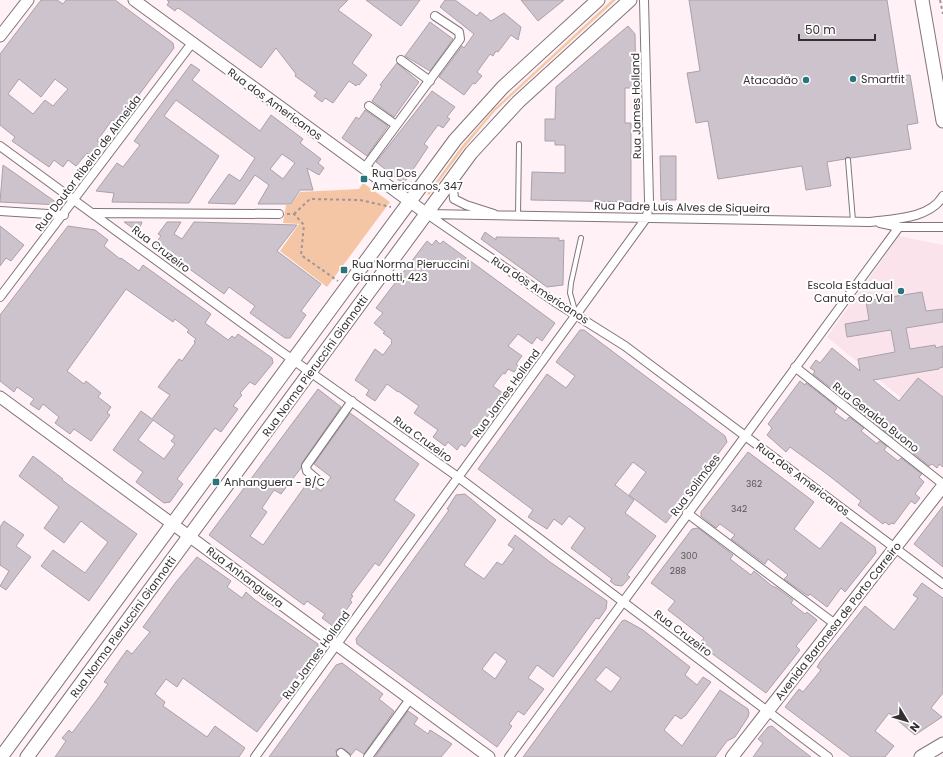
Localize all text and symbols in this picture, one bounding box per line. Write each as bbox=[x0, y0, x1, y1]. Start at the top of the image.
scale bar bbox=[799, 16, 875, 42]
text: 50 m bbox=[805, 21, 836, 38]
street label: Rua James Holland bbox=[627, 53, 645, 159]
street label: Rua dos Americanos bbox=[224, 64, 326, 144]
place label: Smartfit bbox=[861, 71, 905, 87]
place label: Atacadão bbox=[743, 72, 798, 88]
marker: Smartfit bbox=[848, 74, 858, 84]
marker: Atacadão bbox=[801, 75, 811, 85]
street label: Rua Doutor Ribeiro de Almeida bbox=[31, 91, 145, 235]
place label: Rua Dos Americanos, 347 bbox=[372, 165, 463, 194]
marker: Rua Dos Americanos, 347 bbox=[359, 174, 369, 184]
street label: Rua Padre Luís Alves de Siqueira bbox=[594, 197, 770, 217]
street label: Rua Cruzeiro bbox=[128, 222, 194, 276]
street label: Rua dos Americanos bbox=[488, 252, 592, 328]
place label: Rua Norma Pieruccini Giannotti, 423 bbox=[352, 256, 470, 285]
marker: Rua Norma Pieruccini Giannotti, 423 bbox=[339, 265, 349, 275]
place label: Escola Estadual Canuto do Val bbox=[807, 277, 893, 306]
marker: Escola Estadual Canuto do Val bbox=[896, 286, 906, 296]
street label: Rua Norma Pieruccini Giannotti bbox=[258, 292, 372, 440]
street label: Rua James Holland bbox=[468, 345, 544, 441]
street label: Rua Geraldo Buono bbox=[829, 378, 923, 456]
street label: Rua Cruzeiro bbox=[390, 412, 456, 466]
street label: Rua dos Americanos bbox=[753, 438, 853, 520]
street label: Rua Solimões bbox=[666, 450, 724, 519]
place label: Anhanguera - B/C bbox=[224, 474, 325, 490]
marker: Anhanguera - B/C bbox=[211, 477, 221, 487]
house number: 362 bbox=[746, 478, 762, 490]
house number: 342 bbox=[731, 503, 747, 515]
street label: Avenida Baronesa de Porto Carreiro bbox=[771, 539, 905, 703]
street label: Rua Anhanguera bbox=[203, 543, 287, 611]
house number: 300 bbox=[681, 550, 698, 562]
street label: Rua Norma Pieruccini Giannotti bbox=[66, 553, 180, 701]
house number: 288 bbox=[670, 565, 687, 577]
street label: Rua Cruzeiro bbox=[650, 606, 716, 660]
street label: Rua James Holland bbox=[278, 607, 354, 703]
north arrow bbox=[887, 701, 927, 741]
text: N bbox=[906, 719, 924, 735]

